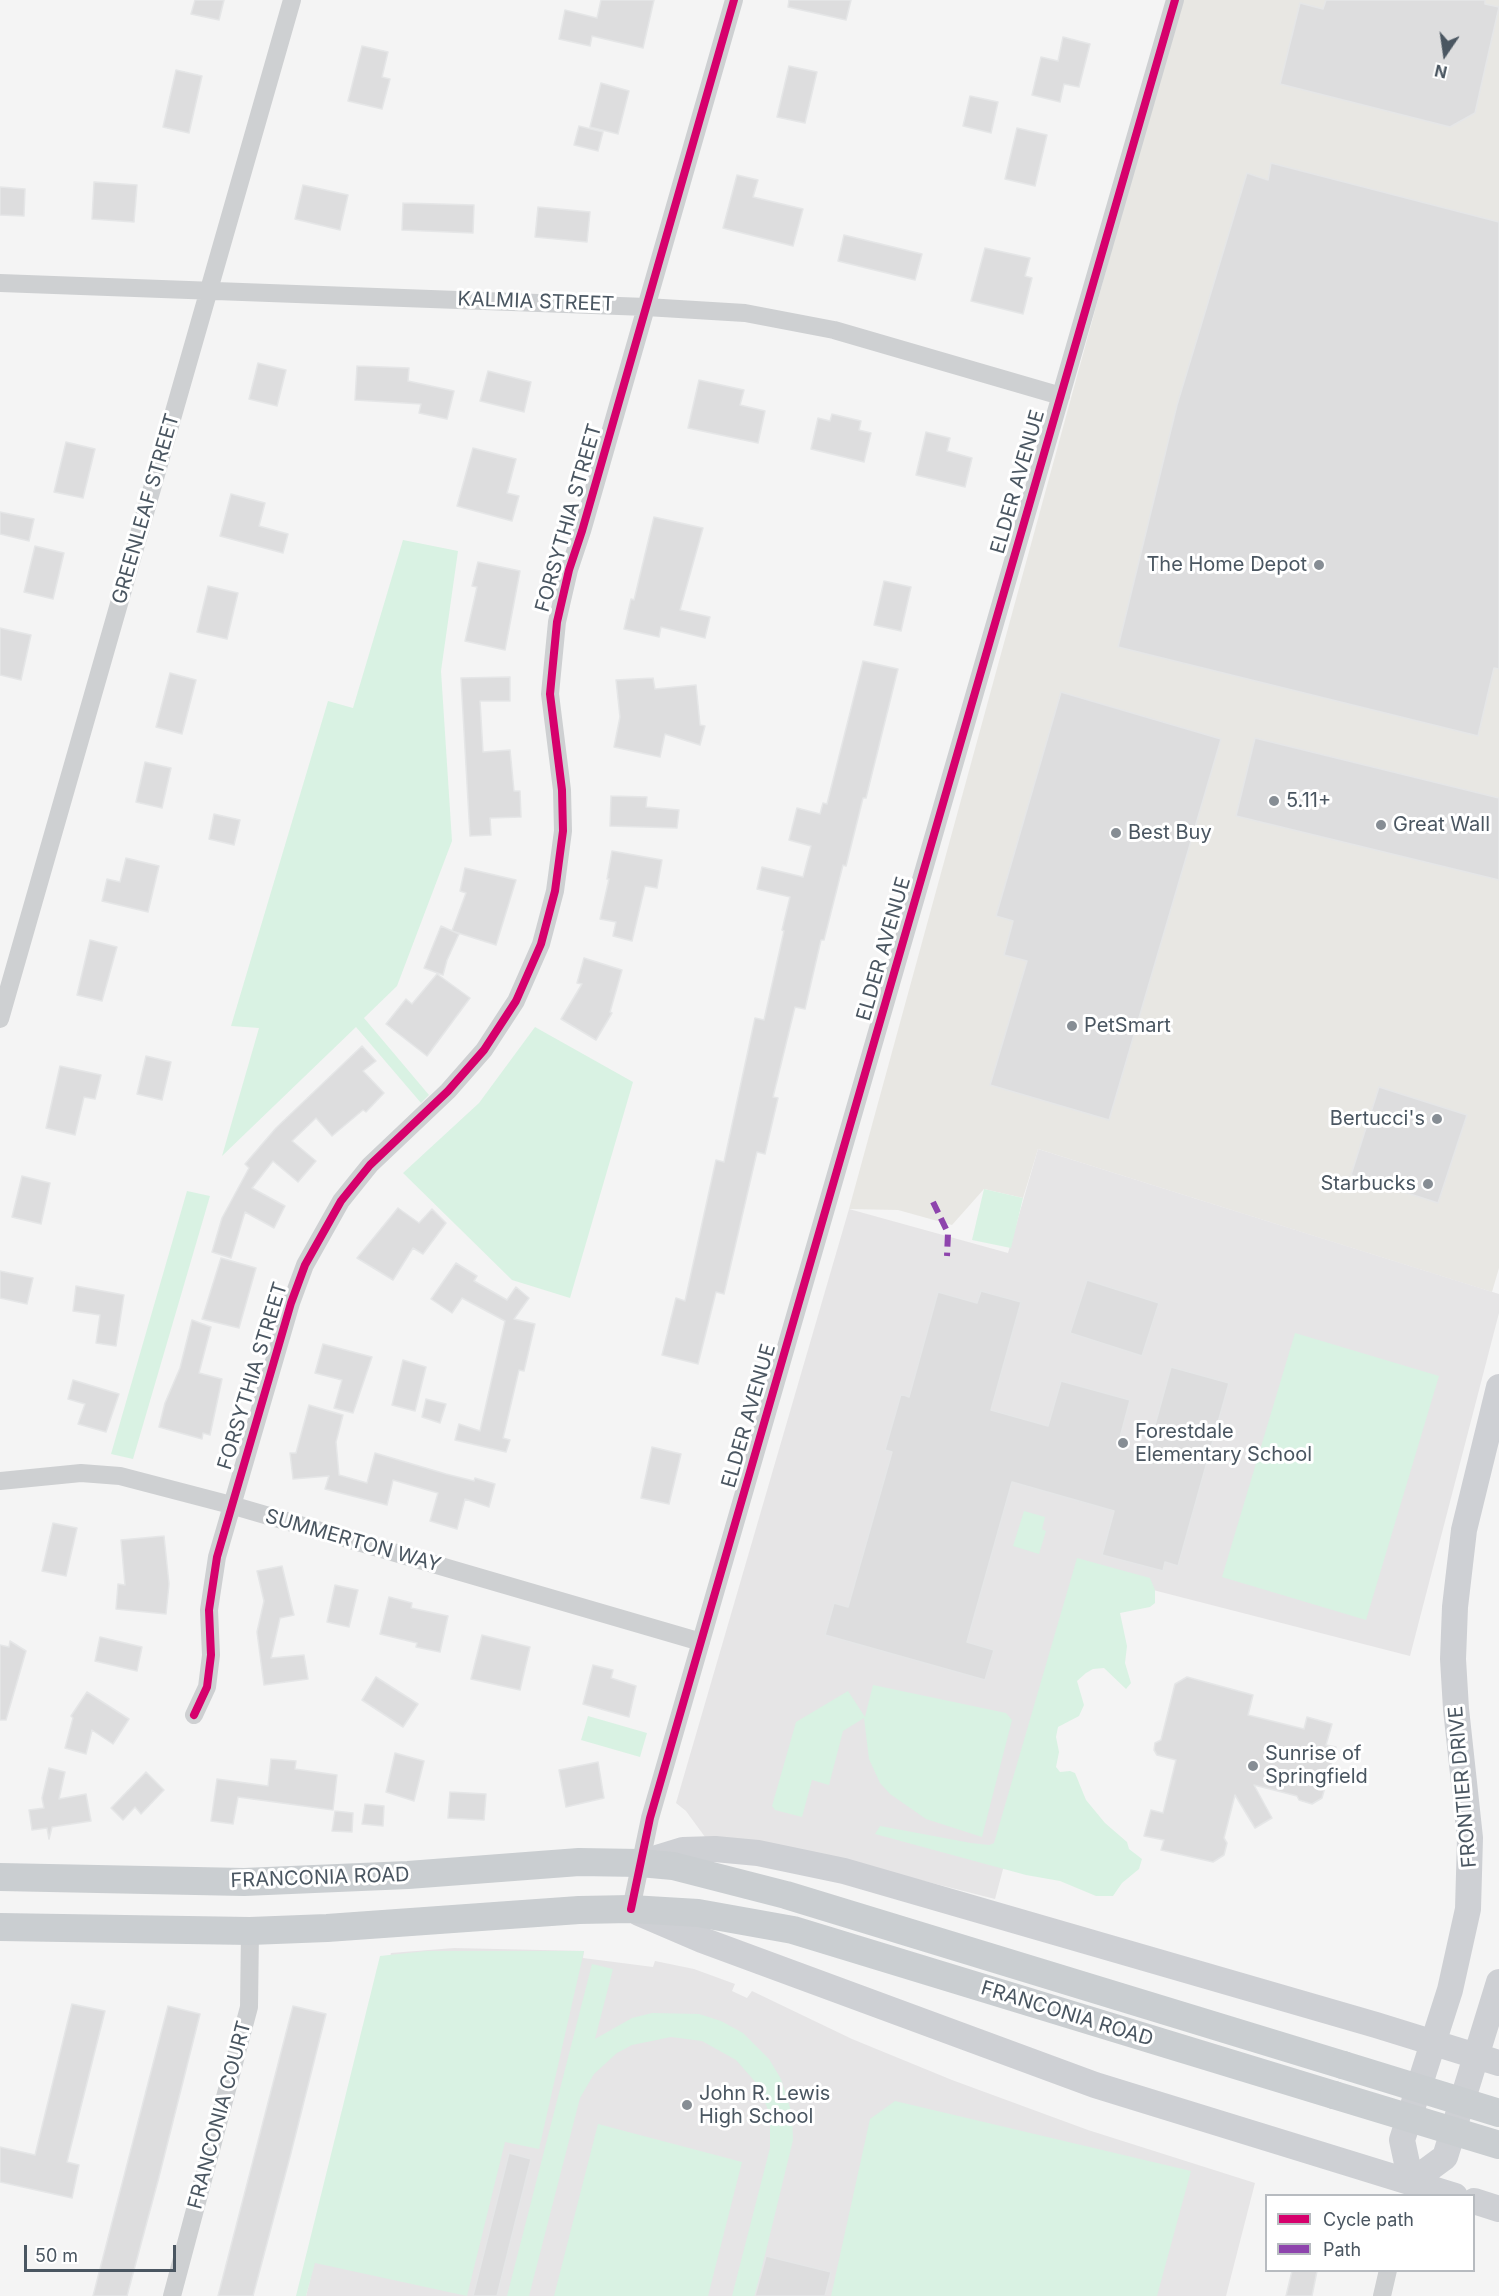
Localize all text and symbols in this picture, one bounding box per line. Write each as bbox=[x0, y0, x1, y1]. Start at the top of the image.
north arrow bbox=[1415, 24, 1475, 84]
text: N bbox=[1433, 60, 1449, 83]
street label: KALMIA STREET bbox=[457, 287, 615, 317]
street label: ELDER AVENUE bbox=[986, 407, 1050, 557]
street label: GREENLEAF STREET bbox=[107, 411, 185, 607]
street label: FORSYTHIA STREET bbox=[531, 421, 607, 615]
place label: The Home Depot bbox=[1146, 553, 1307, 577]
marker: The Home Depot bbox=[1312, 558, 1326, 572]
place label: 5.11+ bbox=[1286, 789, 1331, 813]
marker: 5.11+ bbox=[1267, 794, 1281, 808]
place label: Great Wall bbox=[1393, 813, 1490, 837]
marker: Great Wall bbox=[1374, 818, 1388, 832]
place label: Best Buy bbox=[1128, 821, 1212, 845]
marker: Best Buy bbox=[1109, 826, 1123, 840]
street label: ELDER AVENUE bbox=[852, 874, 916, 1024]
place label: PetSmart bbox=[1084, 1014, 1171, 1038]
marker: PetSmart bbox=[1065, 1019, 1079, 1033]
place label: Bertucci's bbox=[1330, 1107, 1425, 1131]
marker: Bertucci's bbox=[1430, 1112, 1444, 1126]
place label: Starbucks bbox=[1320, 1172, 1416, 1196]
marker: Starbucks bbox=[1421, 1177, 1435, 1191]
street label: FORSYTHIA STREET bbox=[213, 1279, 293, 1473]
street label: ELDER AVENUE bbox=[717, 1341, 781, 1491]
place label: Forestdale Elementary School bbox=[1135, 1420, 1312, 1467]
marker: Forestdale Elementary School bbox=[1116, 1436, 1130, 1450]
street label: SUMMERTON WAY bbox=[262, 1504, 444, 1578]
street label: FRONTIER DRIVE bbox=[1444, 1705, 1482, 1869]
place label: Sunrise of Springfield bbox=[1265, 1742, 1368, 1789]
marker: Sunrise of Springfield bbox=[1246, 1759, 1260, 1773]
street label: FRANCONIA ROAD bbox=[230, 1863, 410, 1893]
street label: FRANCONIA ROAD bbox=[978, 1976, 1156, 2052]
street label: FRANCONIA COURT bbox=[183, 2018, 257, 2212]
place label: John R. Lewis High School bbox=[699, 2082, 830, 2129]
marker: John R. Lewis High School bbox=[680, 2098, 694, 2112]
legend bbox=[1265, 2194, 1475, 2272]
text: Cycle path bbox=[1323, 2209, 1414, 2230]
scale bar bbox=[27, 2233, 178, 2271]
text: Path bbox=[1323, 2239, 1361, 2260]
text: 50 m bbox=[35, 2245, 78, 2266]

